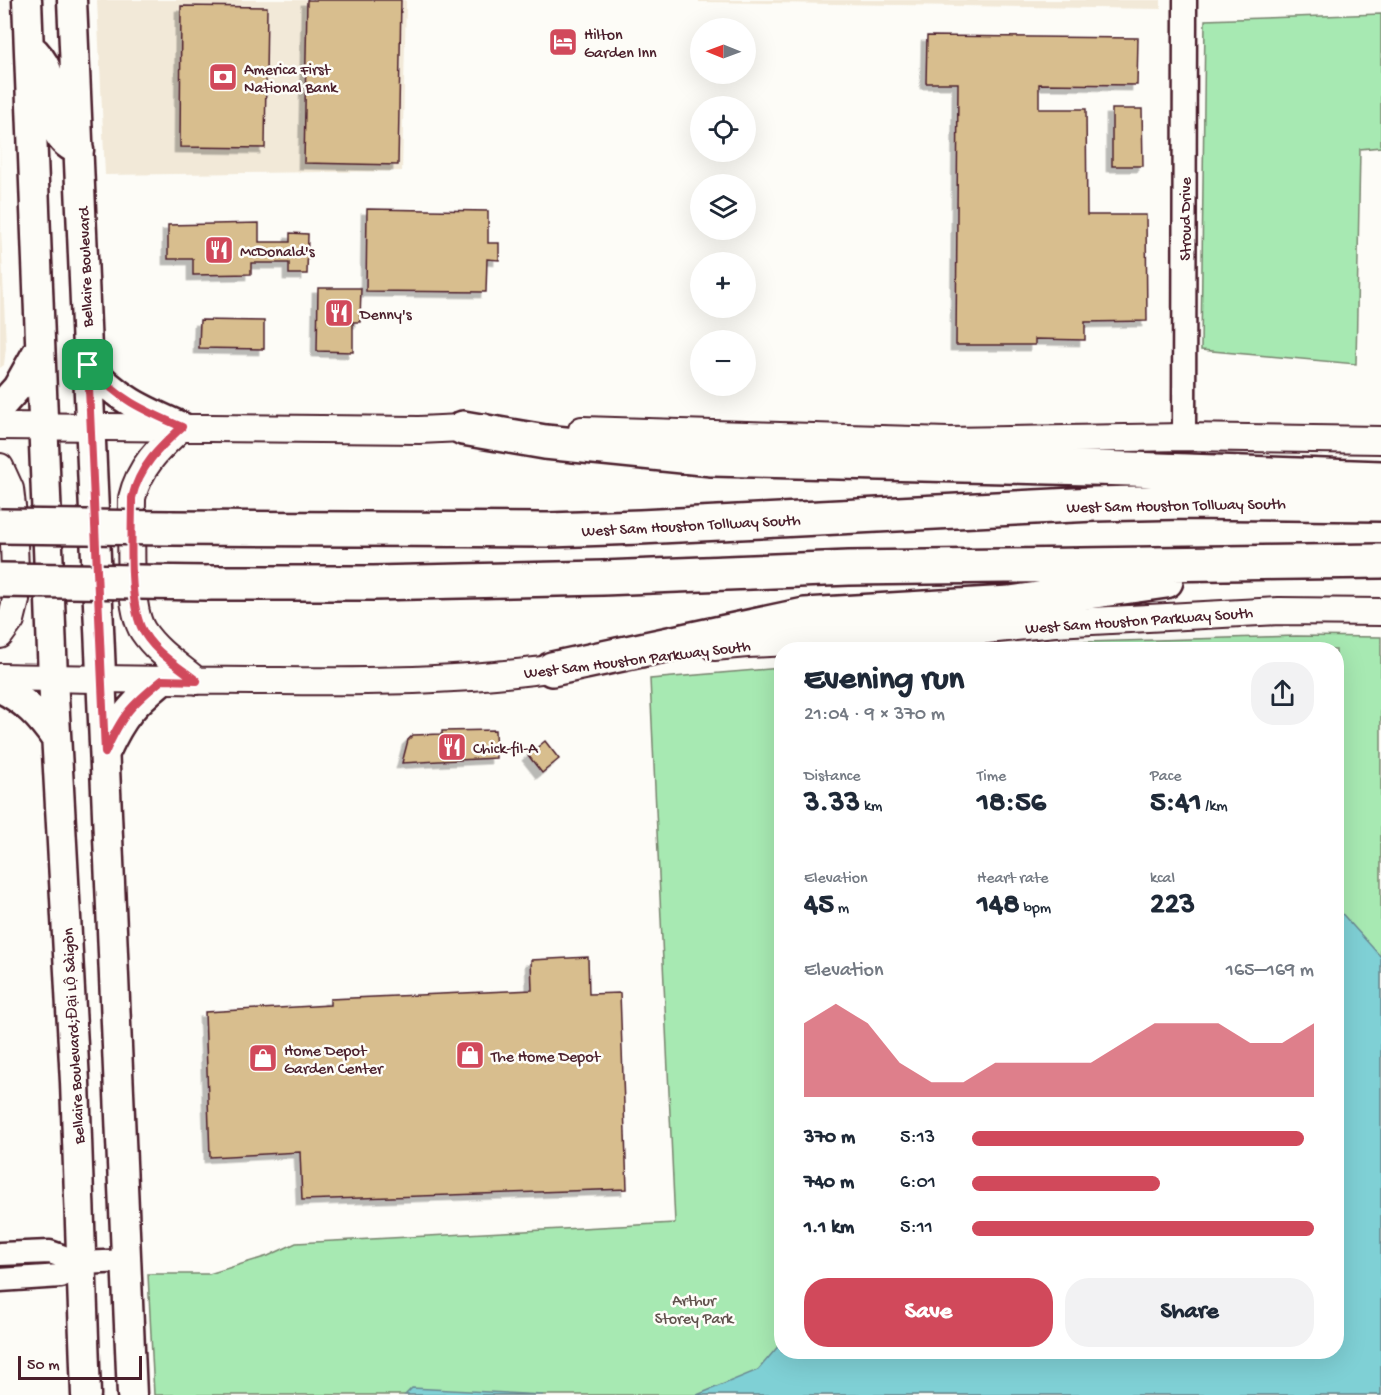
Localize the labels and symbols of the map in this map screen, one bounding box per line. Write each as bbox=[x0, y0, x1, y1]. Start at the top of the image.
north arrow bbox=[690, 18, 756, 84]
hotel icon: Hilton Garden Inn bbox=[547, 26, 579, 58]
place label: Hilton Garden Inn bbox=[584, 27, 657, 64]
bank icon: America First National Bank bbox=[207, 61, 239, 93]
place label: America First National Bank bbox=[244, 62, 339, 99]
street label: Stroud Drive bbox=[1178, 177, 1197, 261]
street label: Bellaire Boulevard bbox=[76, 205, 99, 328]
restaurant icon: McDonald's bbox=[203, 234, 235, 266]
place label: McDonald's bbox=[240, 244, 316, 263]
restaurant icon: Denny's bbox=[323, 297, 355, 329]
place label: Denny's bbox=[359, 307, 413, 326]
pin bbox=[62, 339, 113, 390]
street label: West Sam Houston Tollway South bbox=[1066, 496, 1286, 519]
street label: West Sam Houston Tollway South bbox=[581, 512, 802, 543]
street label: West Sam Houston Parkway South bbox=[1025, 605, 1254, 640]
street label: West Sam Houston Parkway South bbox=[523, 638, 752, 685]
restaurant icon: Chick-fil-A bbox=[436, 731, 468, 763]
place label: Chick-fil-A bbox=[473, 741, 539, 760]
street label: Bellaire Boulevard;Đại Lộ Sàigòn bbox=[60, 927, 91, 1145]
shop icon: The Home Depot bbox=[454, 1039, 486, 1071]
shop icon: Home Depot Garden Center bbox=[247, 1042, 279, 1074]
place label: Home Depot Garden Center bbox=[284, 1043, 384, 1080]
place label: The Home Depot bbox=[490, 1049, 602, 1068]
park label: Arthur Storey Park bbox=[655, 1293, 735, 1330]
scale bar bbox=[18, 1353, 142, 1380]

